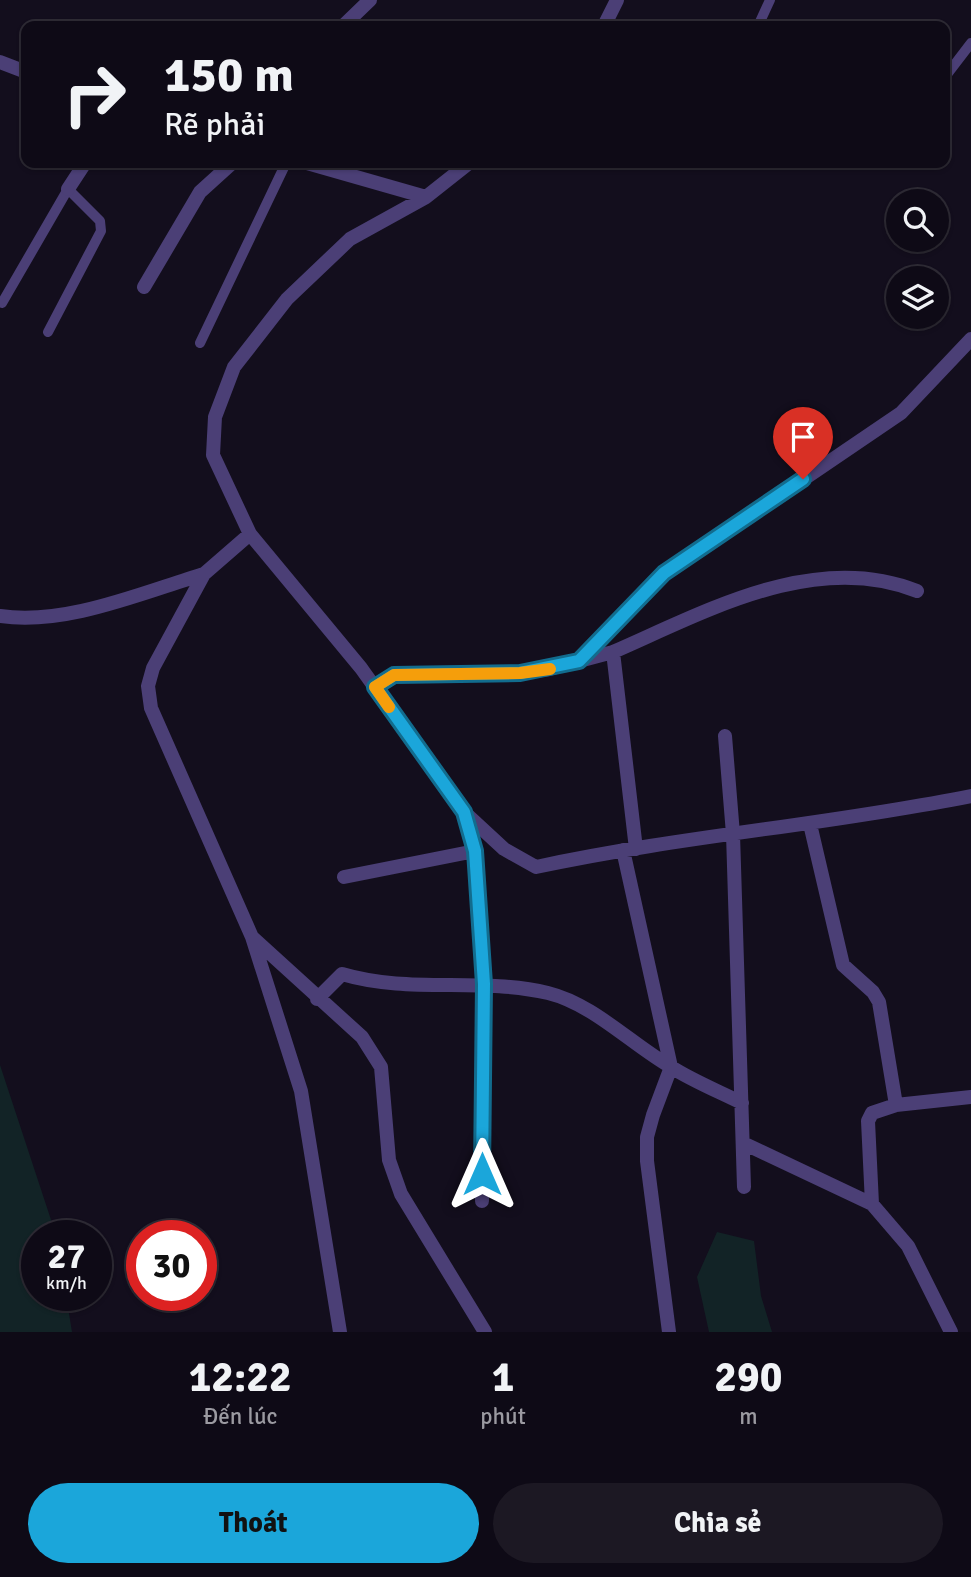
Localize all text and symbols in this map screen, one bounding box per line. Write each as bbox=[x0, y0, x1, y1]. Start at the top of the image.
text: 150 m bbox=[164, 45, 294, 105]
icon: right bbox=[49, 49, 140, 140]
text: Rẽ phải bbox=[164, 105, 265, 144]
map controls bbox=[886, 189, 949, 329]
button: search bbox=[886, 189, 949, 252]
button: layers bbox=[886, 266, 949, 329]
pin bbox=[773, 407, 833, 479]
icon: arrive bbox=[784, 418, 822, 456]
position arrow bbox=[445, 1137, 519, 1211]
speed limit sign: 30 bbox=[126, 1220, 217, 1311]
text: 27 bbox=[48, 1235, 85, 1278]
text: km/h bbox=[46, 1272, 87, 1294]
text: 12:22 bbox=[189, 1352, 292, 1403]
text: 1 bbox=[492, 1352, 514, 1403]
text: 290 bbox=[714, 1352, 782, 1403]
text: Đến lúc bbox=[203, 1402, 277, 1431]
text: phút bbox=[480, 1402, 526, 1431]
text: m bbox=[739, 1402, 758, 1431]
button: Thoát bbox=[28, 1483, 479, 1563]
button: Chia sẻ bbox=[493, 1483, 943, 1563]

